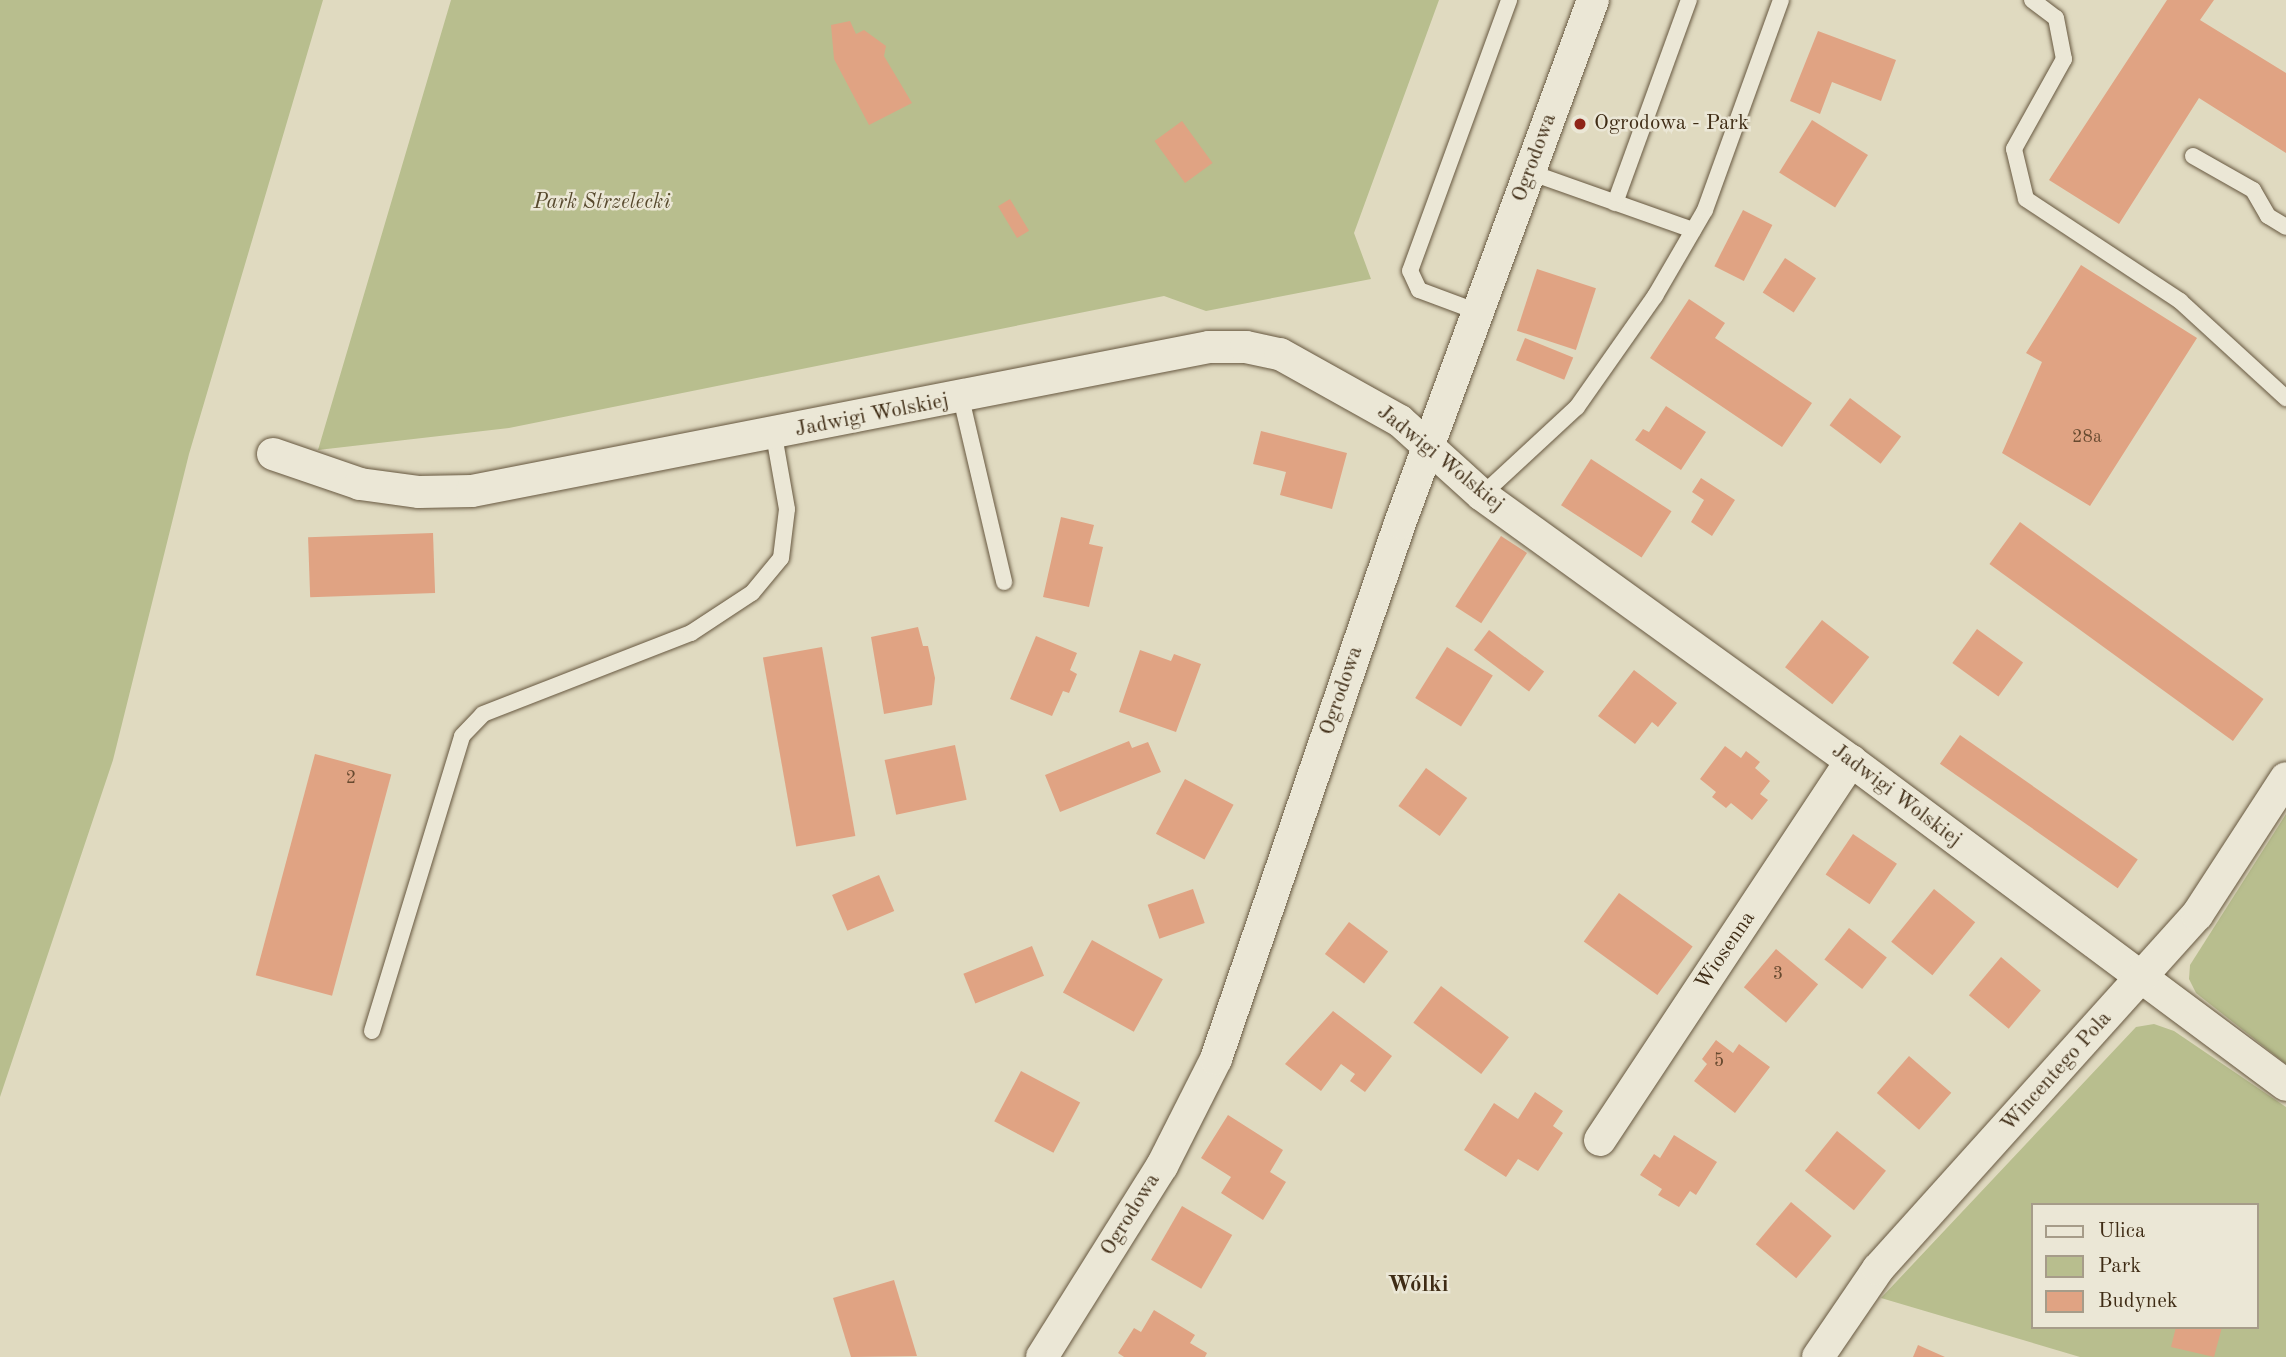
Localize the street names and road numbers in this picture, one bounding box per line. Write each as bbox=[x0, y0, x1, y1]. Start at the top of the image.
street label: Ogrodowa bbox=[1507, 110, 1563, 206]
street label: Jadwigi Wolskiej bbox=[793, 389, 951, 443]
street label: Jadwigi Wolskiej bbox=[1371, 400, 1509, 518]
street label: Ogrodowa bbox=[1315, 643, 1369, 739]
street label: Jadwigi Wolskiej bbox=[1826, 739, 1966, 853]
street label: Wiosenna bbox=[1691, 907, 1761, 995]
street label: Wincentego Pola bbox=[1996, 1007, 2118, 1137]
street label: Ogrodowa bbox=[1096, 1169, 1166, 1261]

